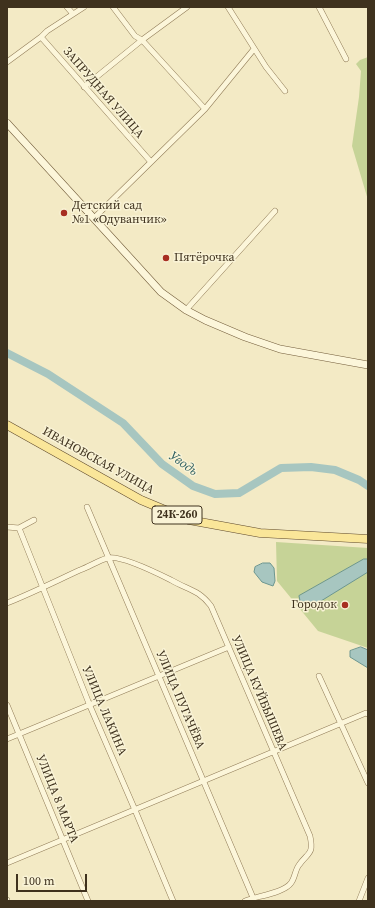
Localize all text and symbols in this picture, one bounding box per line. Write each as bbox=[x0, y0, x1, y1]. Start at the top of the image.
street label: ЗАПРУДНАЯ УЛИЦА bbox=[60, 45, 146, 141]
place label: Детский сад №1 «Одуванчик» bbox=[72, 199, 167, 227]
marker: Детский сад №1 «Одуванчик» bbox=[59, 208, 69, 218]
place label: Пятёрочка bbox=[174, 251, 235, 265]
marker: Пятёрочка bbox=[161, 253, 171, 263]
street label: ИВАНОВСКАЯ УЛИЦА bbox=[40, 424, 156, 498]
water label: Уводь bbox=[166, 448, 200, 480]
road number: 24К-260 bbox=[152, 506, 202, 524]
place label: Городок bbox=[291, 598, 337, 612]
marker: Городок bbox=[340, 600, 350, 610]
street label: УЛИЦА КУЙБЫШЕВА bbox=[228, 633, 290, 753]
street label: УЛИЦА ПУГАЧЁВА bbox=[153, 649, 207, 751]
street label: УЛИЦА ЛАКИНА bbox=[79, 664, 129, 758]
street label: УЛИЦА 8 МАРТА bbox=[33, 753, 81, 845]
scale bar bbox=[18, 866, 89, 892]
text: 100 m bbox=[23, 873, 55, 889]

